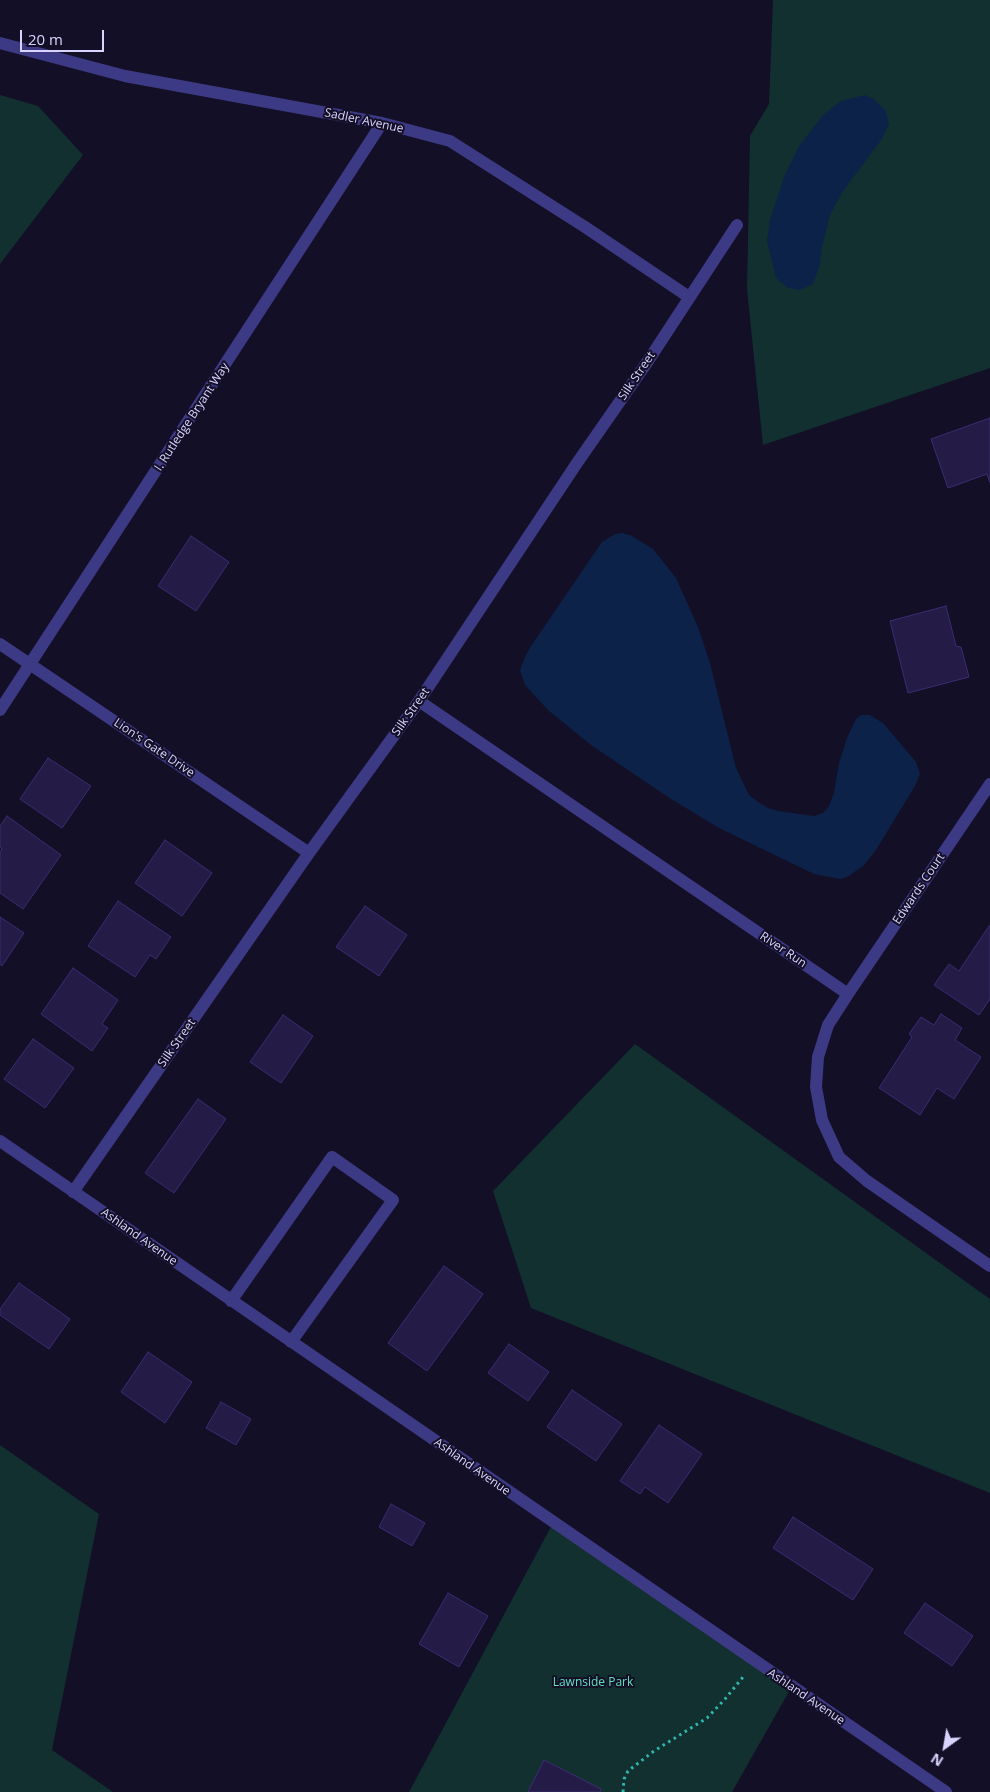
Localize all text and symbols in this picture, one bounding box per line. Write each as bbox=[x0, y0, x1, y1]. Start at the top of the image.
scale bar bbox=[22, 20, 106, 52]
text: 20 m bbox=[28, 29, 63, 49]
street label: Sadler Avenue bbox=[323, 106, 405, 136]
street label: Silk Street bbox=[615, 349, 659, 403]
street label: I. Rutledge Bryant Way bbox=[152, 360, 232, 474]
street label: Silk Street bbox=[389, 685, 433, 739]
street label: Lion's Gate Drive bbox=[111, 716, 197, 780]
street label: Edwards Court bbox=[890, 851, 948, 927]
street label: River Run bbox=[757, 929, 809, 971]
street label: Silk Street bbox=[155, 1016, 199, 1070]
street label: Ashland Avenue bbox=[98, 1205, 180, 1269]
street label: Ashland Avenue bbox=[431, 1435, 513, 1499]
street label: Ashland Avenue bbox=[765, 1666, 847, 1728]
park label: Lawnside Park bbox=[553, 1676, 633, 1690]
north arrow bbox=[920, 1722, 970, 1772]
text: N bbox=[927, 1749, 947, 1771]

